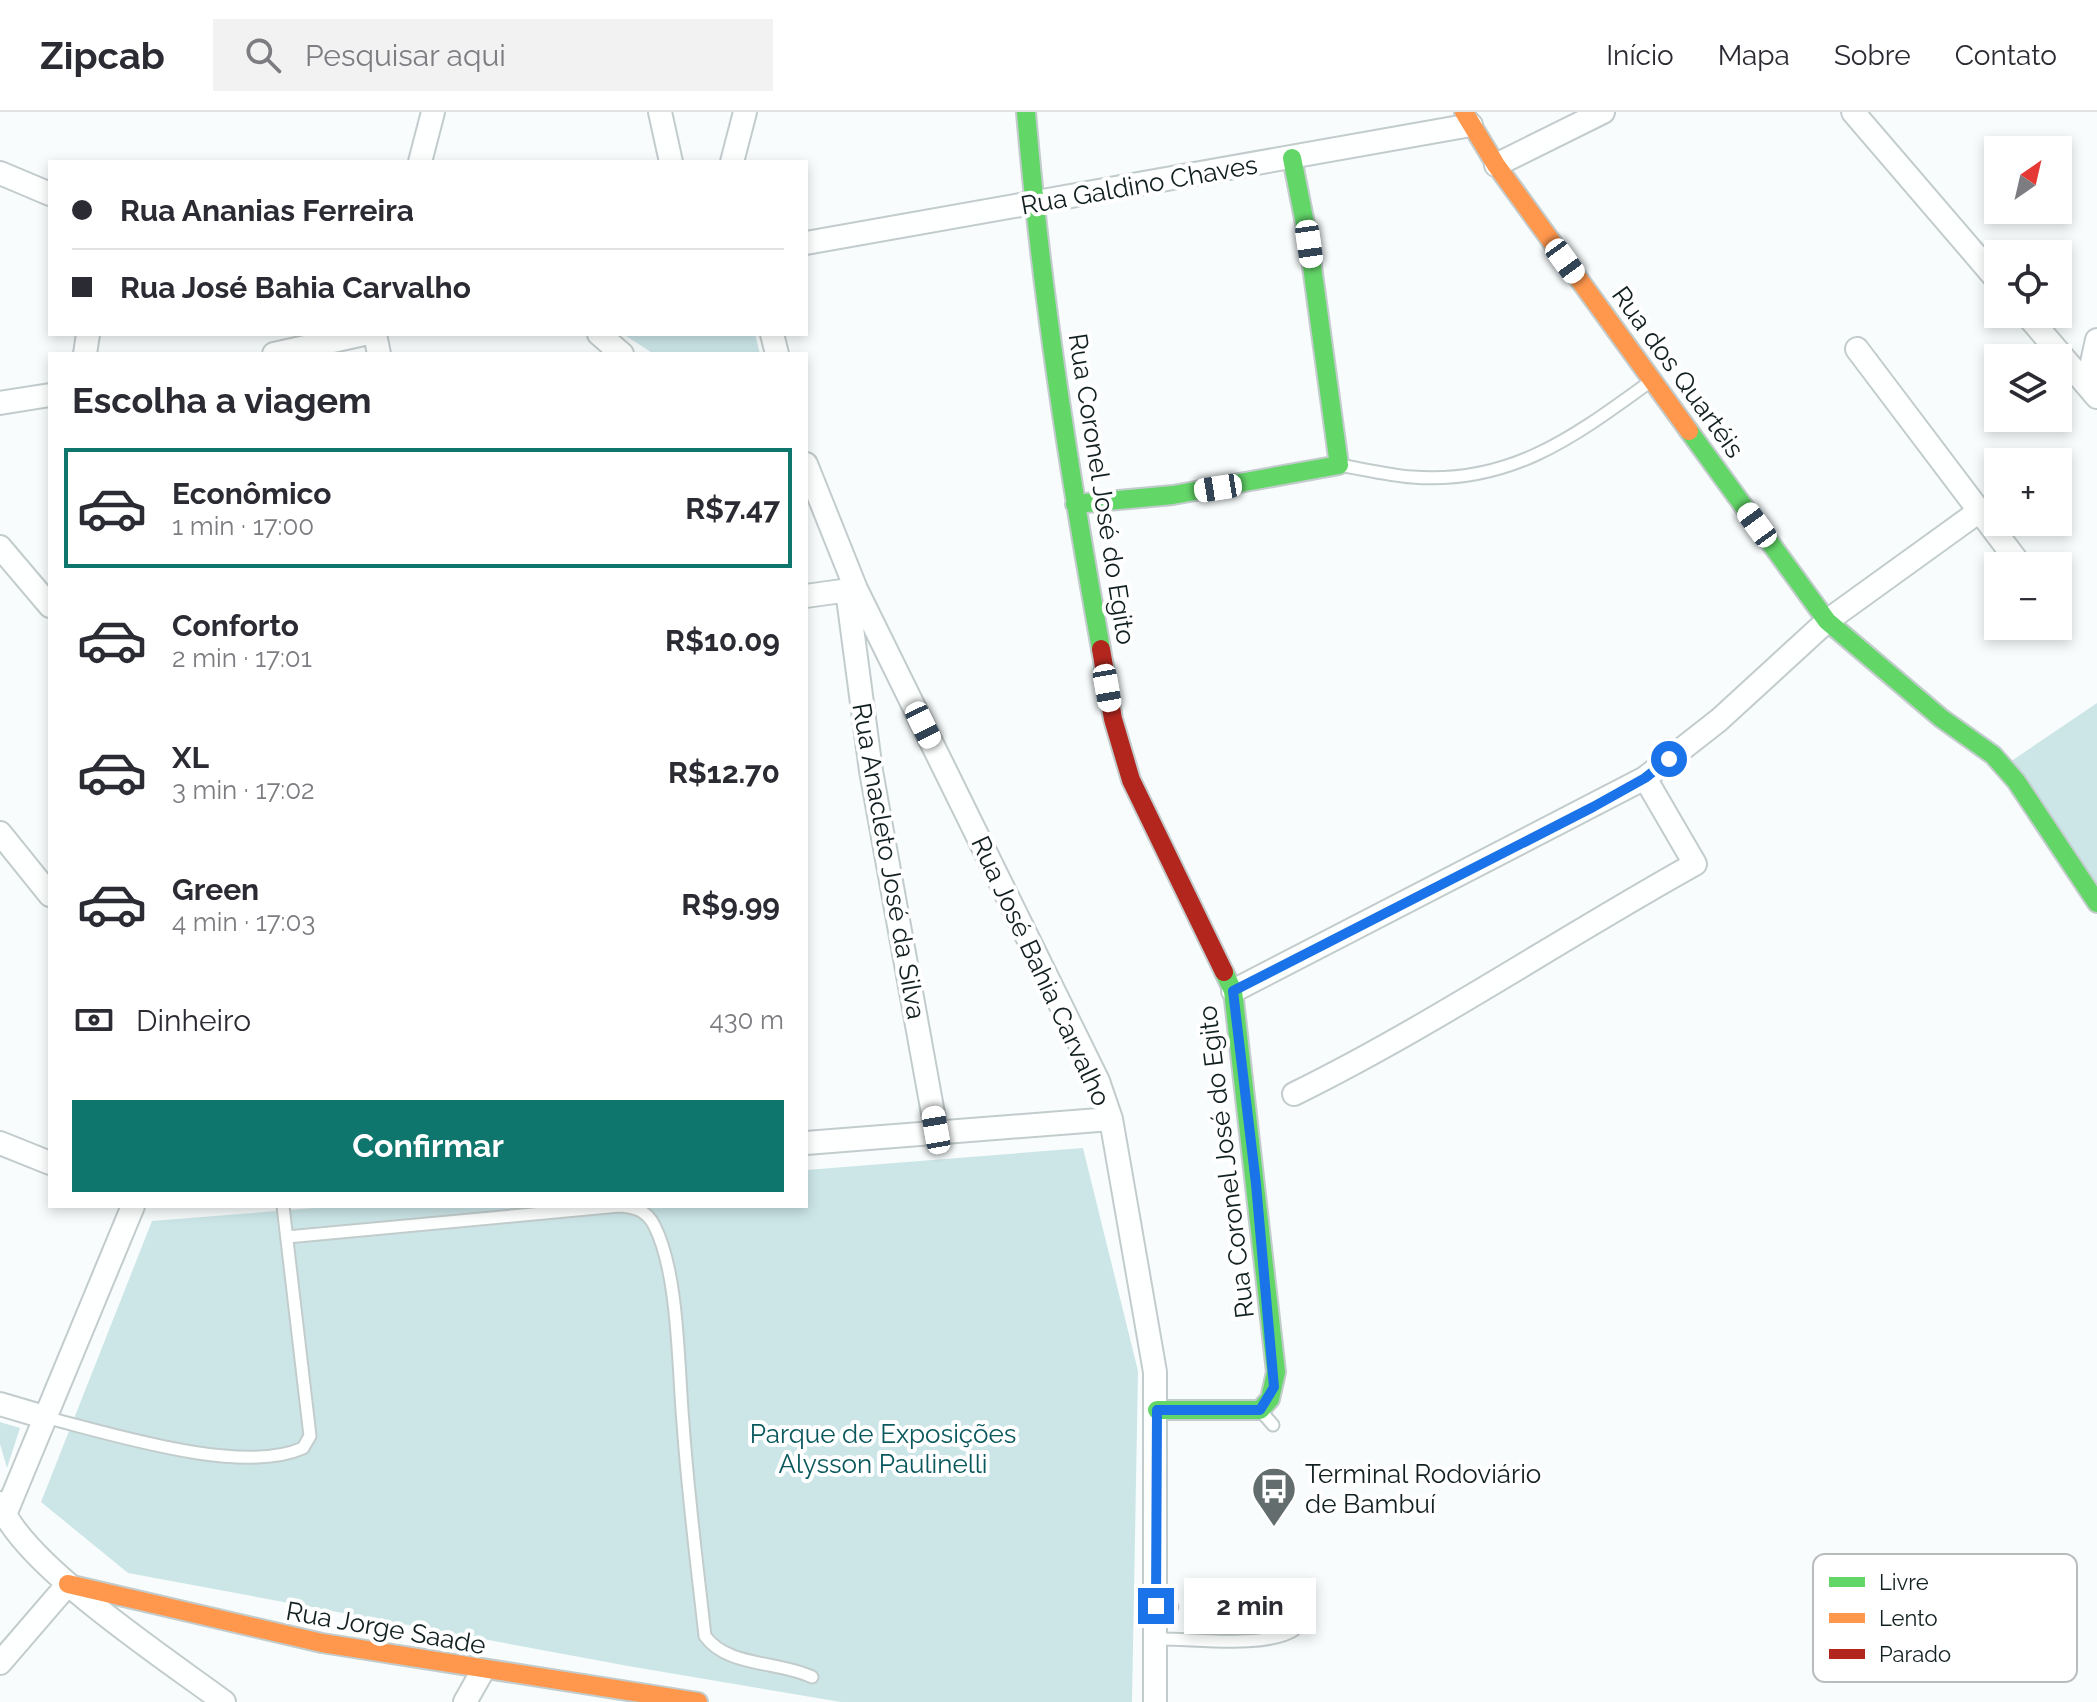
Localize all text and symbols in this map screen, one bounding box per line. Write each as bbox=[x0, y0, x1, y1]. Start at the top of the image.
search box bbox=[213, 19, 773, 91]
text: Zipcab bbox=[40, 33, 165, 78]
icon: search bbox=[241, 33, 285, 77]
text: Pesquisar aqui bbox=[305, 38, 506, 73]
text: Início bbox=[1606, 39, 1674, 72]
text: Mapa bbox=[1718, 39, 1790, 72]
text: Sobre bbox=[1834, 39, 1911, 72]
text: Contato bbox=[1955, 39, 2057, 72]
north arrow bbox=[1984, 136, 2072, 224]
map controls bbox=[1984, 136, 2072, 640]
street label: Rua Galdino Chaves bbox=[1018, 149, 1260, 221]
text: Rua Ananias Ferreira bbox=[120, 193, 414, 228]
car bbox=[1294, 219, 1324, 269]
car bbox=[1541, 235, 1589, 287]
button: locate bbox=[1984, 240, 2072, 328]
text: Rua José Bahia Carvalho bbox=[120, 270, 471, 305]
street label: Rua dos Quartéis bbox=[1606, 281, 1750, 463]
street label: Rua Coronel José do Egito bbox=[1063, 331, 1141, 647]
button: layers bbox=[1984, 344, 2072, 432]
text: Escolha a viagem bbox=[72, 379, 372, 421]
button: + bbox=[1984, 448, 2072, 536]
icon: car bbox=[76, 472, 148, 544]
car bbox=[1192, 472, 1244, 504]
text: Econômico bbox=[172, 476, 332, 511]
text: R$7.47 bbox=[685, 491, 780, 526]
car bbox=[1733, 499, 1781, 551]
text: 1 min · 17:00 bbox=[172, 511, 314, 541]
button: − bbox=[1984, 552, 2072, 640]
icon: car bbox=[76, 604, 148, 676]
text: Conforto bbox=[172, 608, 299, 643]
text: R$10.09 bbox=[665, 623, 780, 658]
text: 2 min · 17:01 bbox=[172, 643, 312, 673]
car bbox=[1091, 662, 1123, 714]
car bbox=[902, 698, 944, 752]
street label: Rua Anacleto José da Silva bbox=[846, 701, 932, 1021]
icon: car bbox=[76, 736, 148, 808]
text: XL bbox=[172, 740, 209, 775]
route start bbox=[1651, 741, 1687, 777]
text: R$12.70 bbox=[668, 755, 780, 790]
text: 3 min · 17:02 bbox=[172, 775, 315, 805]
street label: Rua José Bahia Carvalho bbox=[965, 831, 1117, 1111]
icon: car bbox=[76, 868, 148, 940]
text: Green bbox=[172, 872, 259, 907]
text: R$9.99 bbox=[681, 887, 780, 922]
text: 4 min · 17:03 bbox=[172, 907, 315, 937]
icon: cash bbox=[72, 998, 116, 1042]
text: Dinheiro bbox=[136, 1003, 251, 1038]
street label: Rua Coronel José do Egito bbox=[1192, 1004, 1260, 1320]
text: 430 m bbox=[709, 1005, 784, 1035]
button: Confirmar bbox=[72, 1100, 784, 1192]
car bbox=[920, 1104, 952, 1156]
park label: Parque de Exposições Alysson Paulinelli bbox=[750, 1419, 1016, 1479]
place label: Terminal Rodoviário de Bambuí bbox=[1305, 1459, 1541, 1519]
bus stop icon: Terminal Rodoviário de Bambuí bbox=[1250, 1465, 1298, 1528]
legend bbox=[1813, 1554, 2077, 1682]
text: Livre bbox=[1879, 1569, 1929, 1595]
callout: 2 min bbox=[1184, 1578, 1316, 1634]
route end bbox=[1138, 1588, 1174, 1624]
text: 2 min bbox=[1216, 1591, 1284, 1621]
street label: Rua Jorge Saade bbox=[284, 1596, 488, 1660]
text: Lento bbox=[1879, 1605, 1937, 1631]
text: Parado bbox=[1879, 1641, 1951, 1667]

